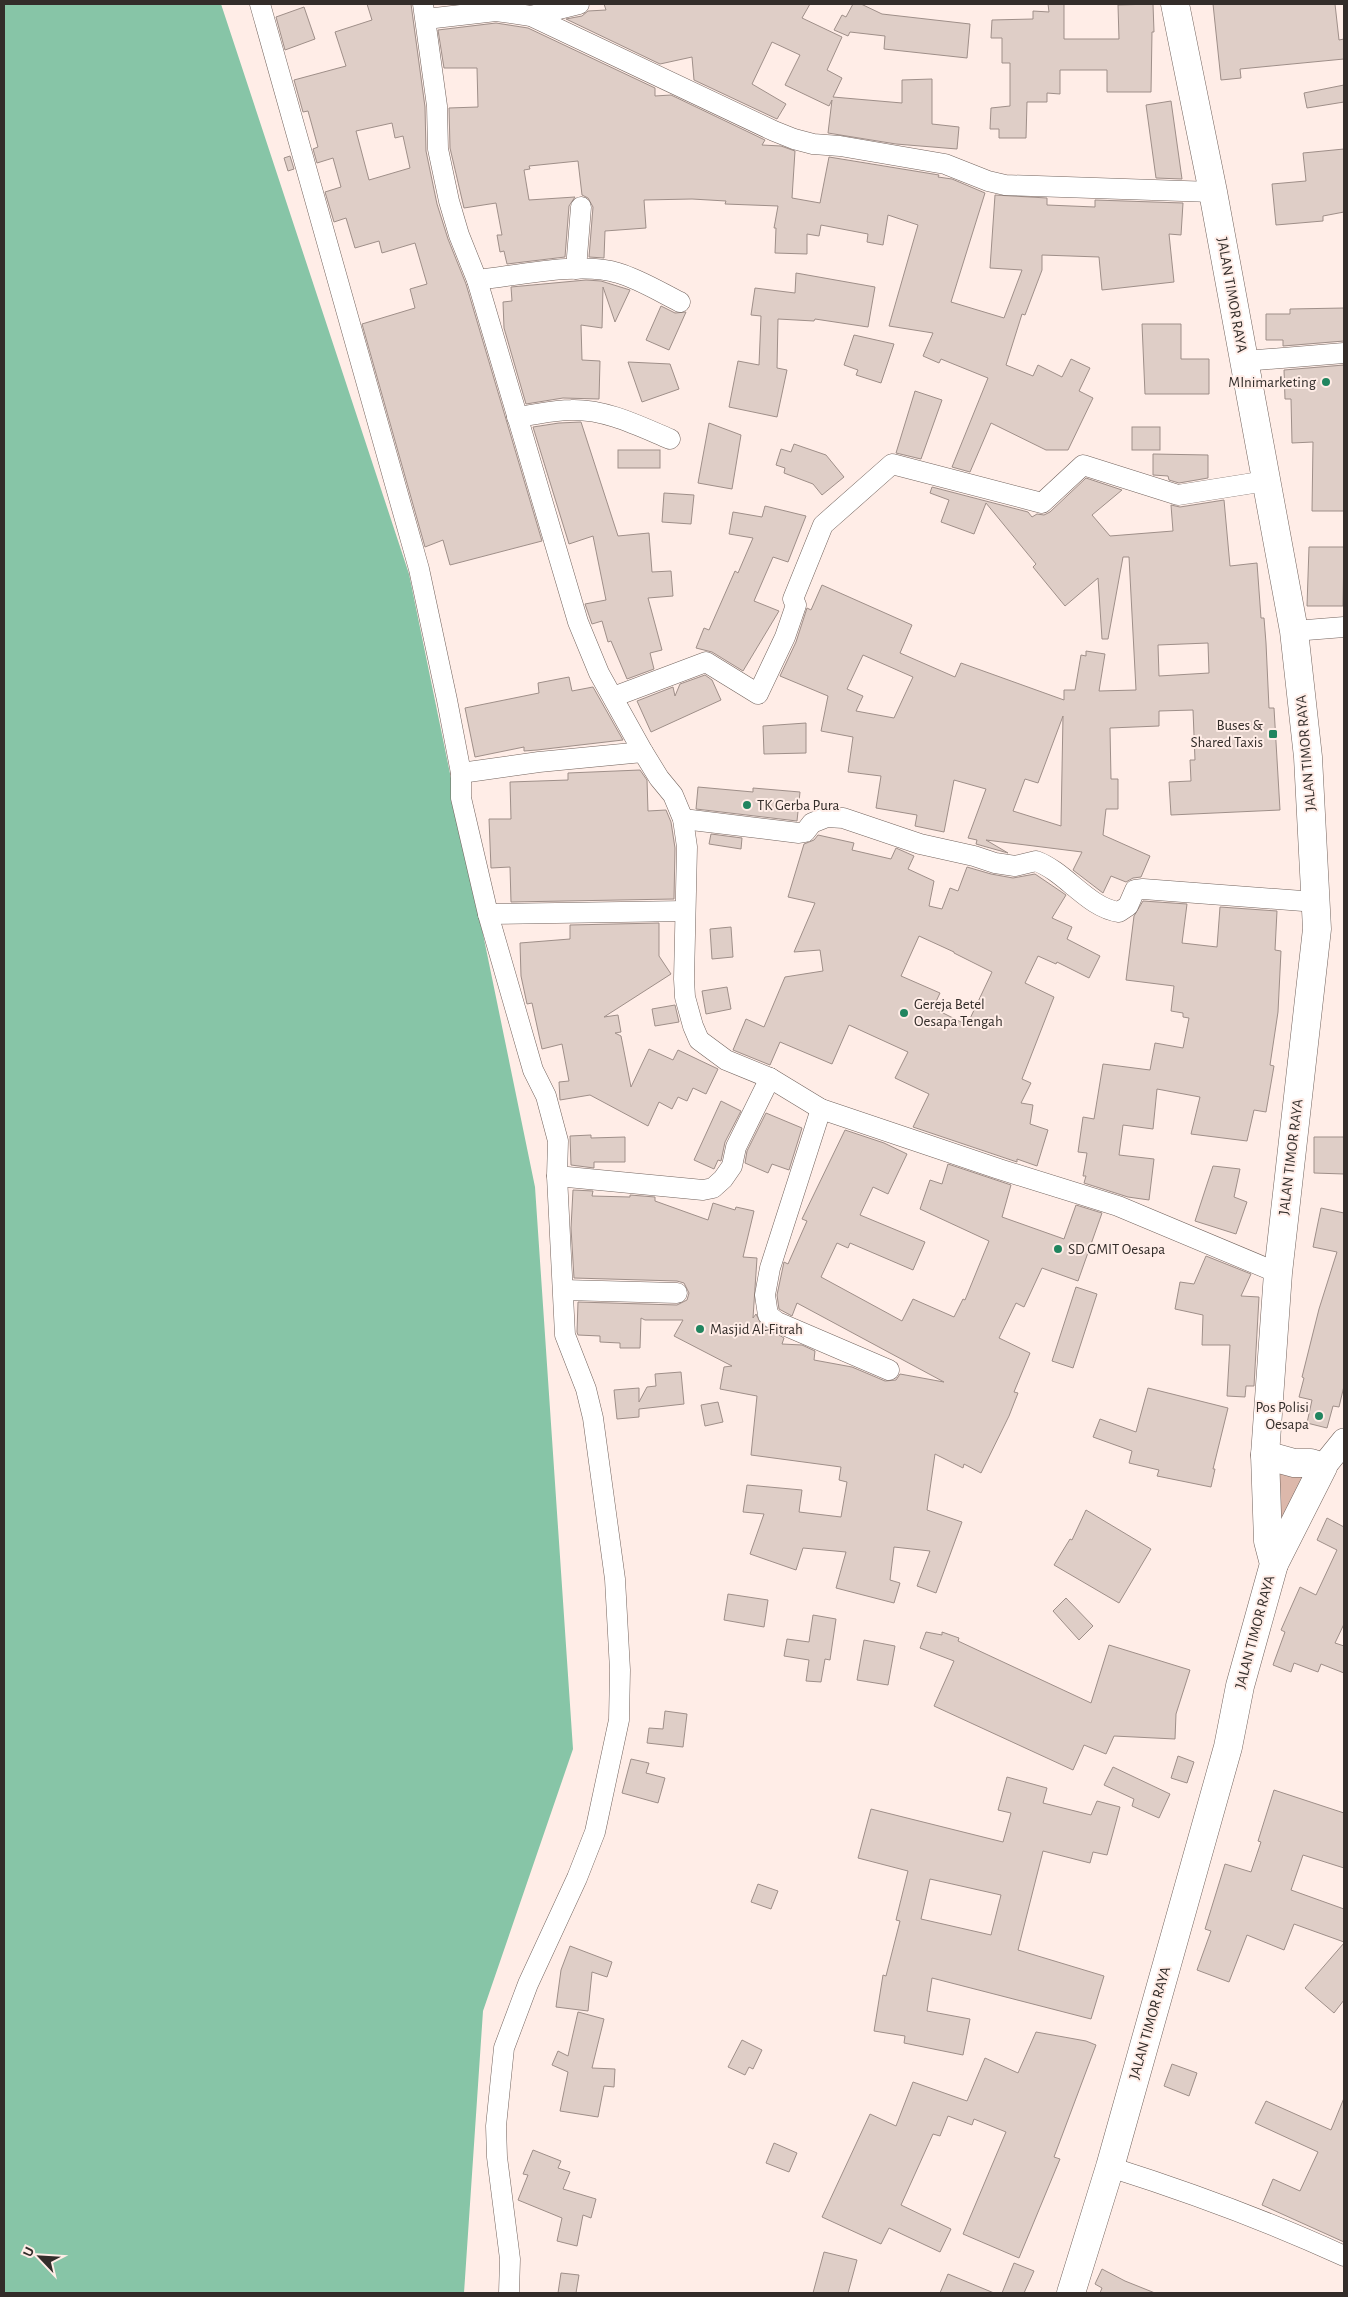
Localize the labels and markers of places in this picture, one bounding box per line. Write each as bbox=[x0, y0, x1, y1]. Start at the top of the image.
place label: MInimarketing bbox=[1228, 375, 1317, 390]
marker: MInimarketing bbox=[1320, 376, 1332, 388]
place label: Buses & Shared Taxis bbox=[1191, 718, 1264, 750]
marker: Buses & Shared Taxis bbox=[1267, 728, 1279, 740]
place label: TK Gerba Pura bbox=[757, 798, 839, 813]
marker: TK Gerba Pura bbox=[741, 799, 753, 811]
place label: Gereja Betel Oesapa Tengah bbox=[914, 997, 1003, 1029]
marker: Gereja Betel Oesapa Tengah bbox=[898, 1007, 910, 1019]
place label: SD GMIT Oesapa bbox=[1068, 1242, 1165, 1257]
marker: SD GMIT Oesapa bbox=[1052, 1243, 1064, 1255]
place label: Masjid Al-Fitrah bbox=[710, 1322, 803, 1337]
marker: Masjid Al-Fitrah bbox=[694, 1323, 706, 1335]
place label: Pos Polisi Oesapa bbox=[1255, 1400, 1309, 1432]
marker: Pos Polisi Oesapa bbox=[1313, 1410, 1325, 1422]

